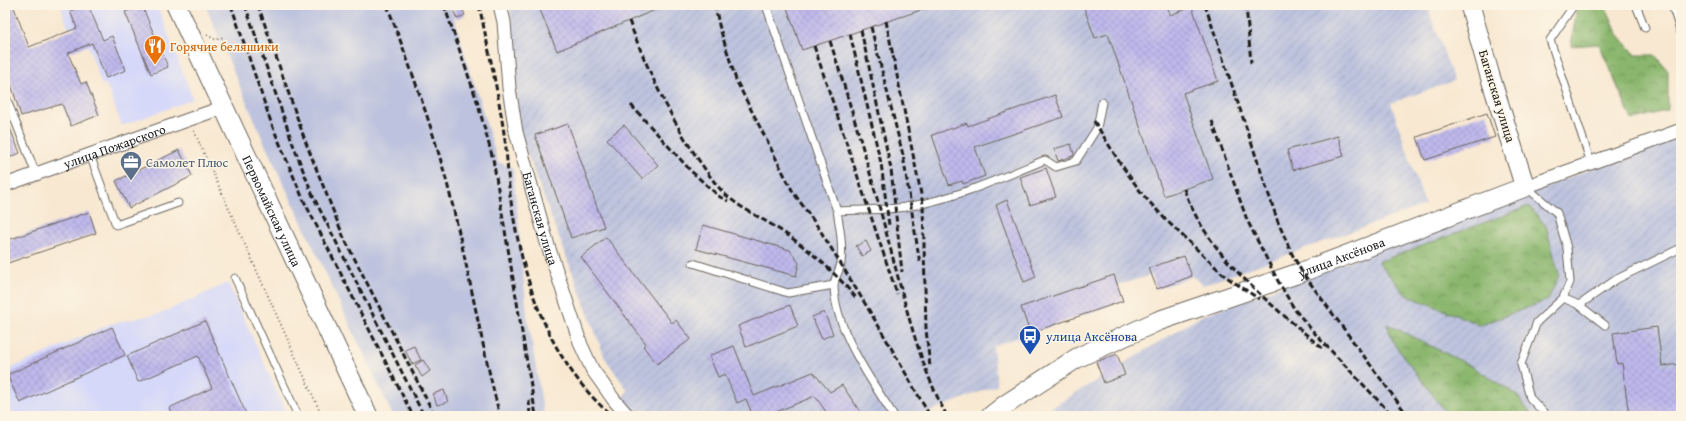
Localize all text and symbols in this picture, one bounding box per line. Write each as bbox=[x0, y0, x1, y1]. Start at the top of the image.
restaurant icon: Горячие беляшики bbox=[142, 33, 168, 66]
place label: Горячие беляшики bbox=[170, 37, 279, 56]
street label: Баганская улица bbox=[1474, 47, 1520, 145]
street label: улица Пожарского bbox=[60, 119, 168, 173]
office icon: Самолет Плюс bbox=[118, 149, 144, 182]
street label: Первомайская улица bbox=[238, 152, 307, 270]
place label: Самолет Плюс bbox=[146, 153, 229, 172]
street label: Баганская улица bbox=[518, 170, 563, 268]
street label: улица Аксёнова bbox=[1295, 232, 1388, 282]
bus stop icon: улица Аксёнова bbox=[1017, 323, 1043, 356]
place label: улица Аксёнова bbox=[1045, 327, 1138, 346]

